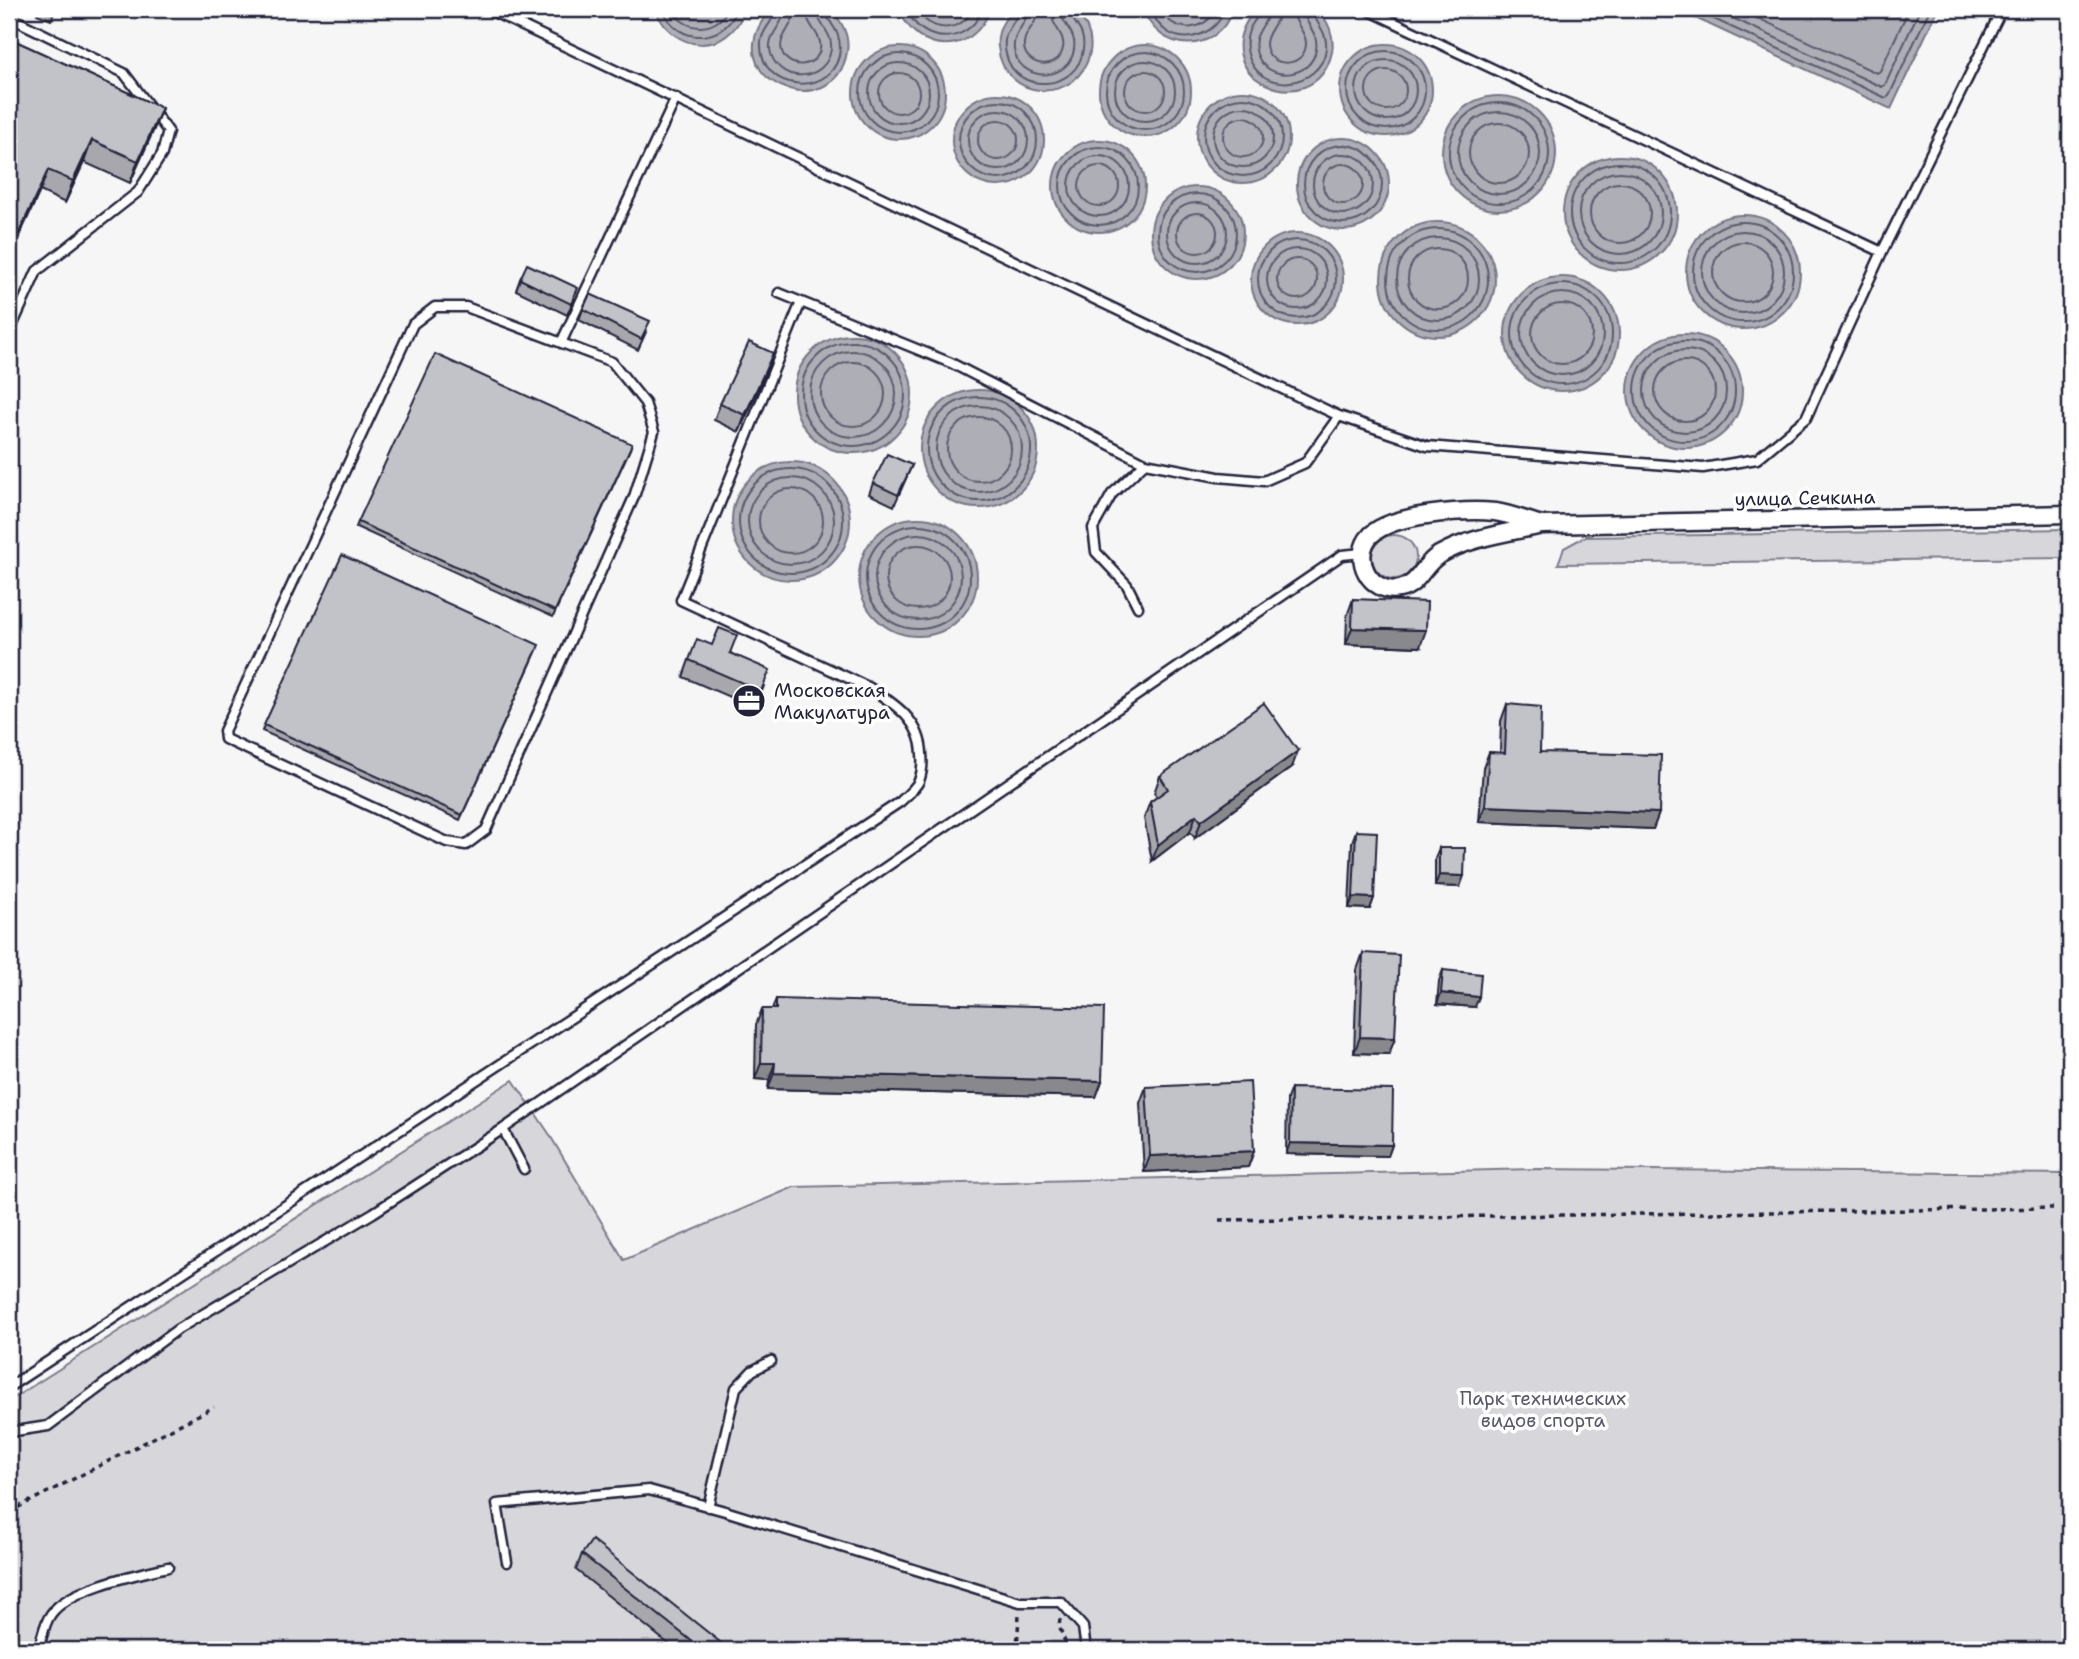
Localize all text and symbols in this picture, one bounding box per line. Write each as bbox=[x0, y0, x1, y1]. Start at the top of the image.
street label: улица Сечкина bbox=[1734, 484, 1876, 512]
place label: Московская Макулатура bbox=[774, 678, 890, 725]
office icon: Московская Макулатура bbox=[730, 682, 768, 720]
park label: Парк технических видов спорта bbox=[1460, 1386, 1626, 1433]

